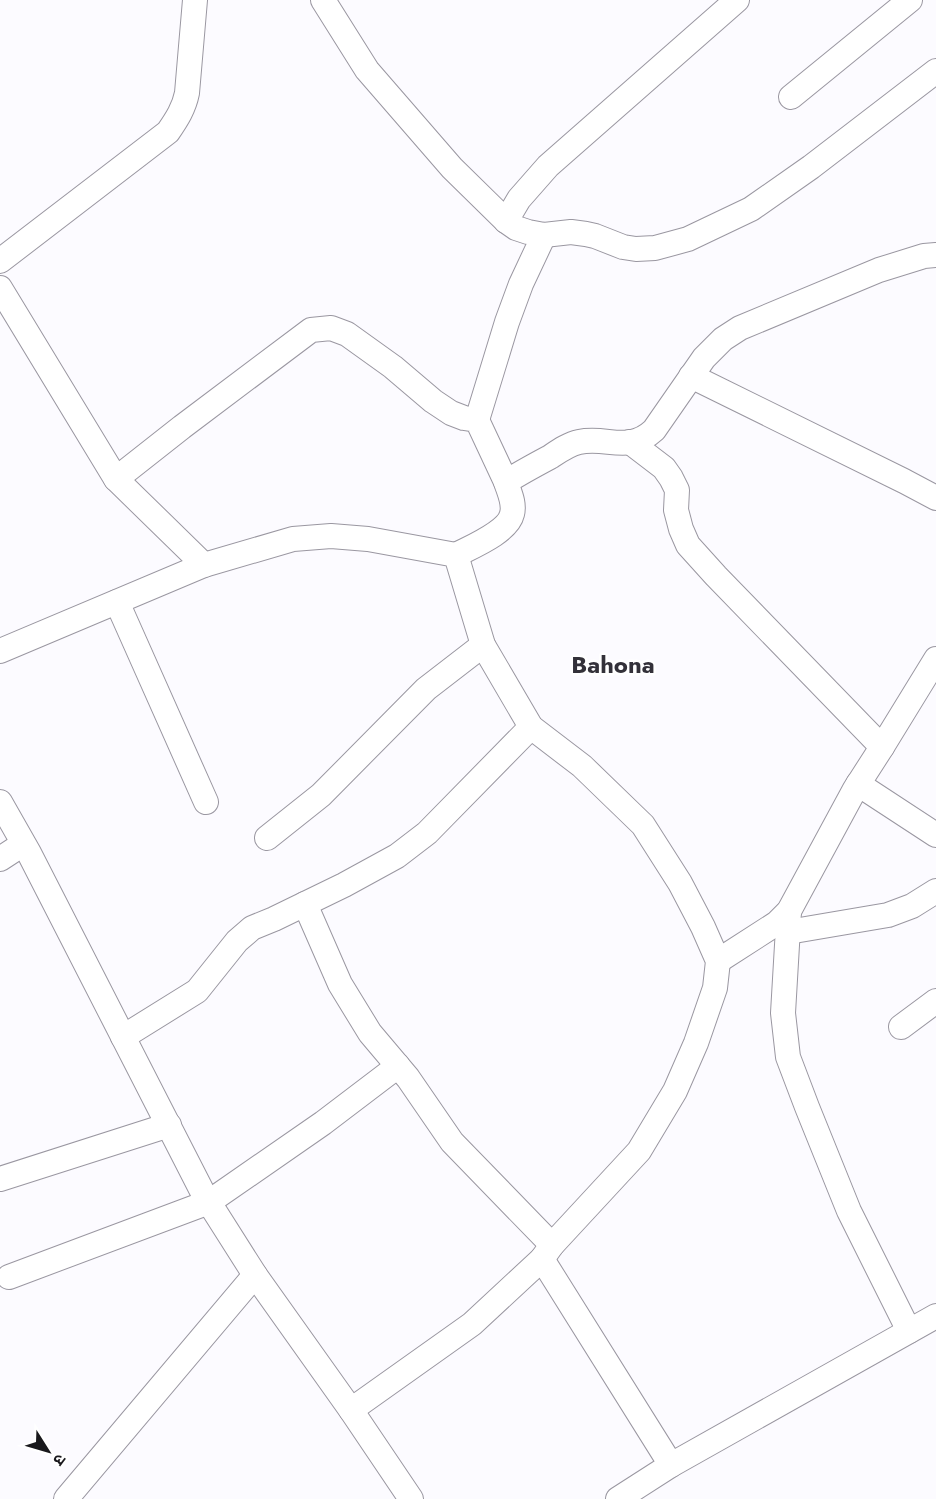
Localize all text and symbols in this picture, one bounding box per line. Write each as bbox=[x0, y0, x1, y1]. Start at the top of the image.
district label: Bahona bbox=[571, 647, 655, 682]
north arrow bbox=[18, 1421, 78, 1481]
text: उ bbox=[47, 1449, 72, 1471]

